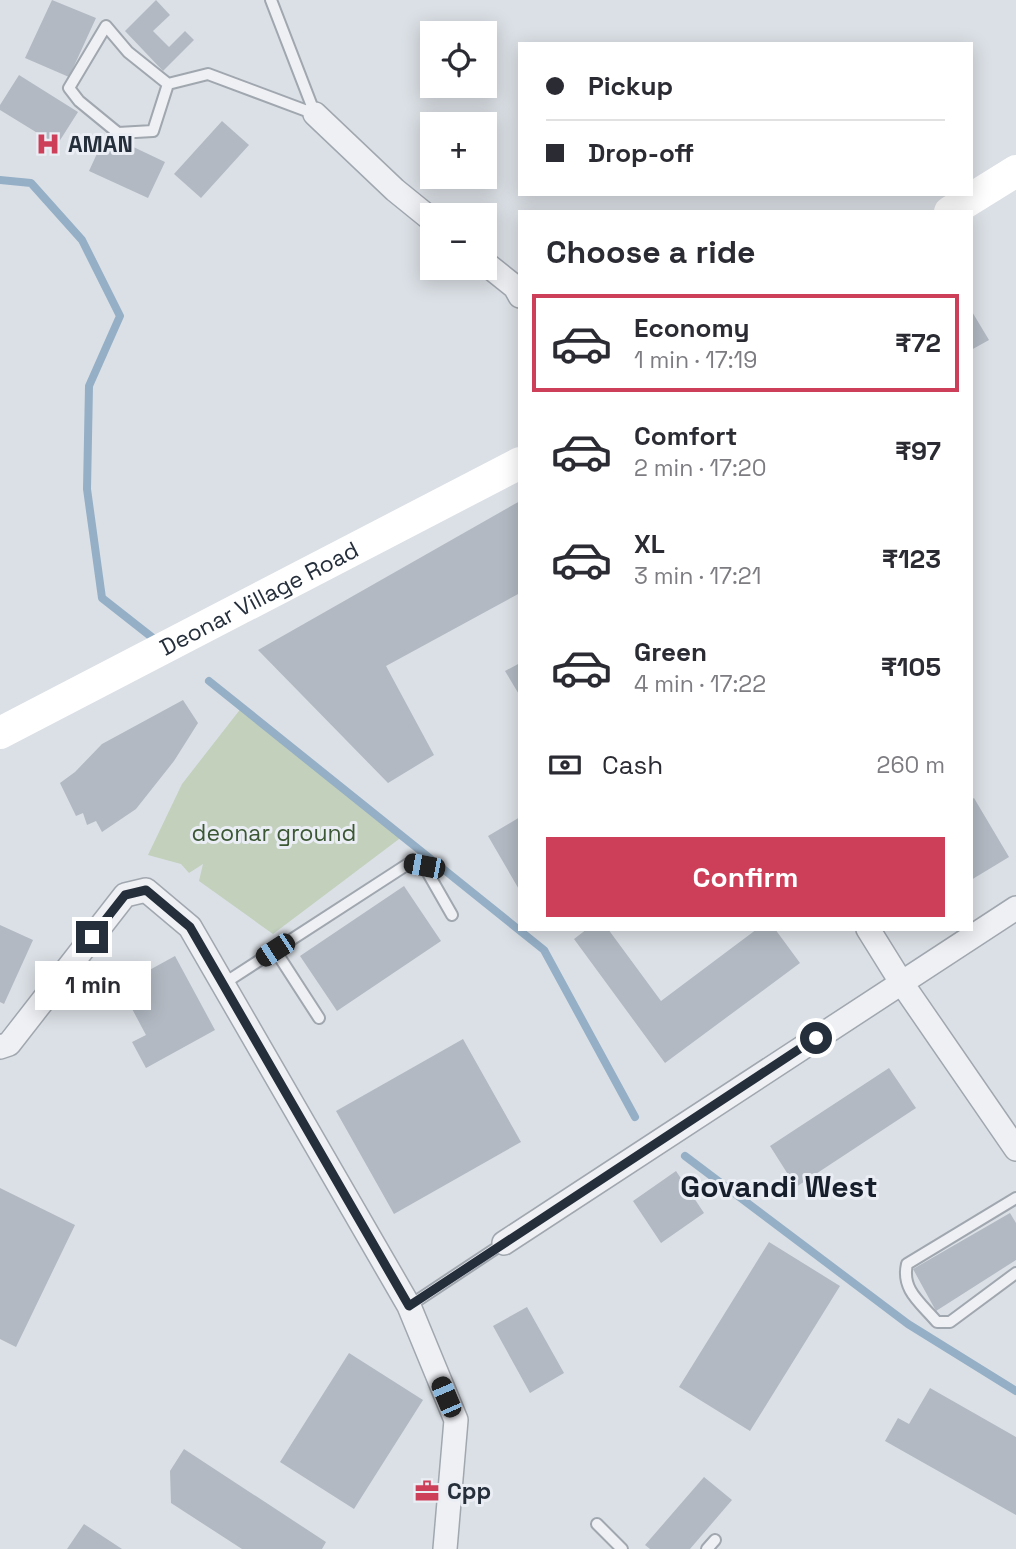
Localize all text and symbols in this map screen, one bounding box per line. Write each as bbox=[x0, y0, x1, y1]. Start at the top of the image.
map controls bbox=[420, 21, 497, 280]
button: locate bbox=[420, 21, 497, 98]
text: Pickup bbox=[588, 69, 673, 103]
button: + bbox=[420, 112, 497, 189]
place label: AMAN bbox=[68, 129, 133, 159]
hospital icon: AMAN bbox=[34, 130, 62, 158]
text: Drop-off bbox=[588, 136, 694, 170]
button: − bbox=[420, 203, 497, 280]
text: Choose a ride bbox=[546, 232, 756, 272]
text: Economy bbox=[634, 311, 750, 345]
icon: car bbox=[550, 312, 613, 375]
text: ₹72 bbox=[895, 326, 941, 360]
text: 1 min · 17:19 bbox=[634, 345, 757, 375]
text: Comfort bbox=[634, 419, 737, 453]
icon: car bbox=[550, 420, 613, 483]
text: ₹97 bbox=[895, 434, 941, 468]
text: 2 min · 17:20 bbox=[634, 453, 766, 483]
text: XL bbox=[634, 527, 665, 561]
icon: car bbox=[550, 528, 613, 591]
street label: Deonar Village Road bbox=[155, 535, 364, 662]
text: ₹123 bbox=[882, 542, 941, 576]
text: 3 min · 17:21 bbox=[634, 561, 761, 591]
text: Green bbox=[634, 635, 707, 669]
icon: car bbox=[550, 636, 613, 699]
text: ₹105 bbox=[881, 650, 941, 684]
text: 4 min · 17:22 bbox=[634, 669, 766, 699]
icon: cash bbox=[546, 746, 584, 784]
text: Cash bbox=[602, 748, 663, 782]
text: 260 m bbox=[877, 750, 945, 780]
park label: deonar ground bbox=[192, 818, 356, 848]
button: Confirm bbox=[546, 837, 945, 917]
car bbox=[402, 852, 447, 880]
route end bbox=[76, 921, 108, 953]
car bbox=[252, 930, 299, 970]
callout: 1 min bbox=[34, 962, 150, 1010]
text: 1 min bbox=[65, 970, 121, 1000]
route start bbox=[800, 1022, 832, 1054]
district label: Govandi West bbox=[680, 1167, 878, 1206]
car bbox=[429, 1374, 464, 1420]
place label: Cpp bbox=[447, 1476, 491, 1506]
office icon: Cpp bbox=[413, 1477, 441, 1505]

